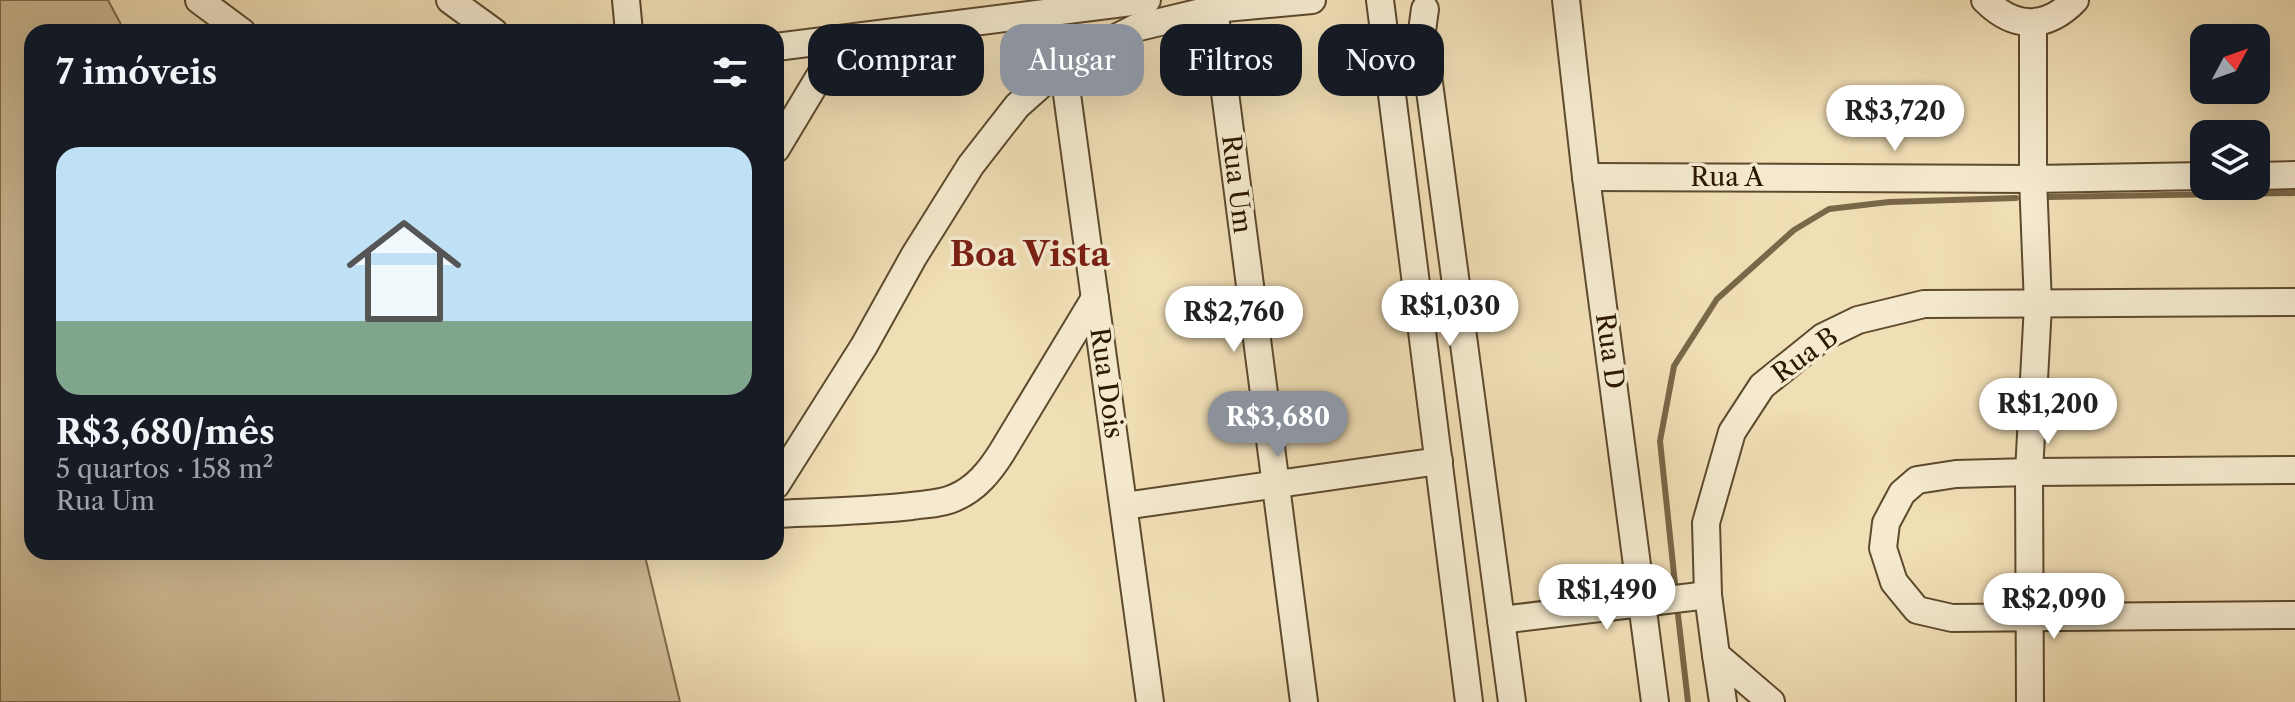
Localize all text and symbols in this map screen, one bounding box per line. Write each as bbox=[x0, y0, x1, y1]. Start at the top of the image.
chip: Comprar bbox=[808, 24, 984, 96]
chip: Alugar bbox=[1000, 24, 1144, 96]
chip: Filtros bbox=[1160, 24, 1302, 96]
chip: Novo bbox=[1318, 24, 1444, 96]
north arrow bbox=[2190, 24, 2270, 104]
map controls bbox=[2190, 24, 2270, 200]
icon: filters bbox=[708, 50, 752, 94]
text: 7 imóveis bbox=[56, 51, 217, 93]
pin: R$3,720 bbox=[1821, 85, 1969, 153]
text: R$3,720 bbox=[1844, 95, 1946, 127]
button: layers bbox=[2190, 120, 2270, 200]
street label: Rua Um bbox=[1215, 133, 1259, 235]
street label: Rua A bbox=[1690, 161, 1765, 193]
icon: home bbox=[332, 199, 476, 343]
district label: Boa Vista bbox=[950, 233, 1111, 275]
pin: R$1,030 bbox=[1376, 280, 1524, 348]
pin: R$2,760 bbox=[1160, 286, 1308, 354]
text: R$1,030 bbox=[1400, 290, 1500, 322]
text: R$2,760 bbox=[1183, 296, 1285, 328]
street label: Rua D bbox=[1589, 311, 1631, 391]
street label: Rua B bbox=[1766, 320, 1844, 390]
street label: Rua Dois bbox=[1083, 326, 1131, 440]
pin: R$1,200 bbox=[1974, 378, 2122, 446]
text: R$1,200 bbox=[1997, 388, 2099, 420]
pin: R$3,680 bbox=[1204, 391, 1352, 459]
text: R$3,680 bbox=[1226, 401, 1330, 433]
text: R$3,680/mês bbox=[56, 411, 275, 453]
text: 5 quartos · 158 m² bbox=[56, 453, 273, 485]
text: Rua Um bbox=[56, 485, 155, 517]
pin: R$1,490 bbox=[1533, 564, 1681, 632]
pin: R$2,090 bbox=[1980, 573, 2128, 641]
text: R$1,490 bbox=[1557, 574, 1657, 606]
text: R$2,090 bbox=[2001, 583, 2107, 615]

